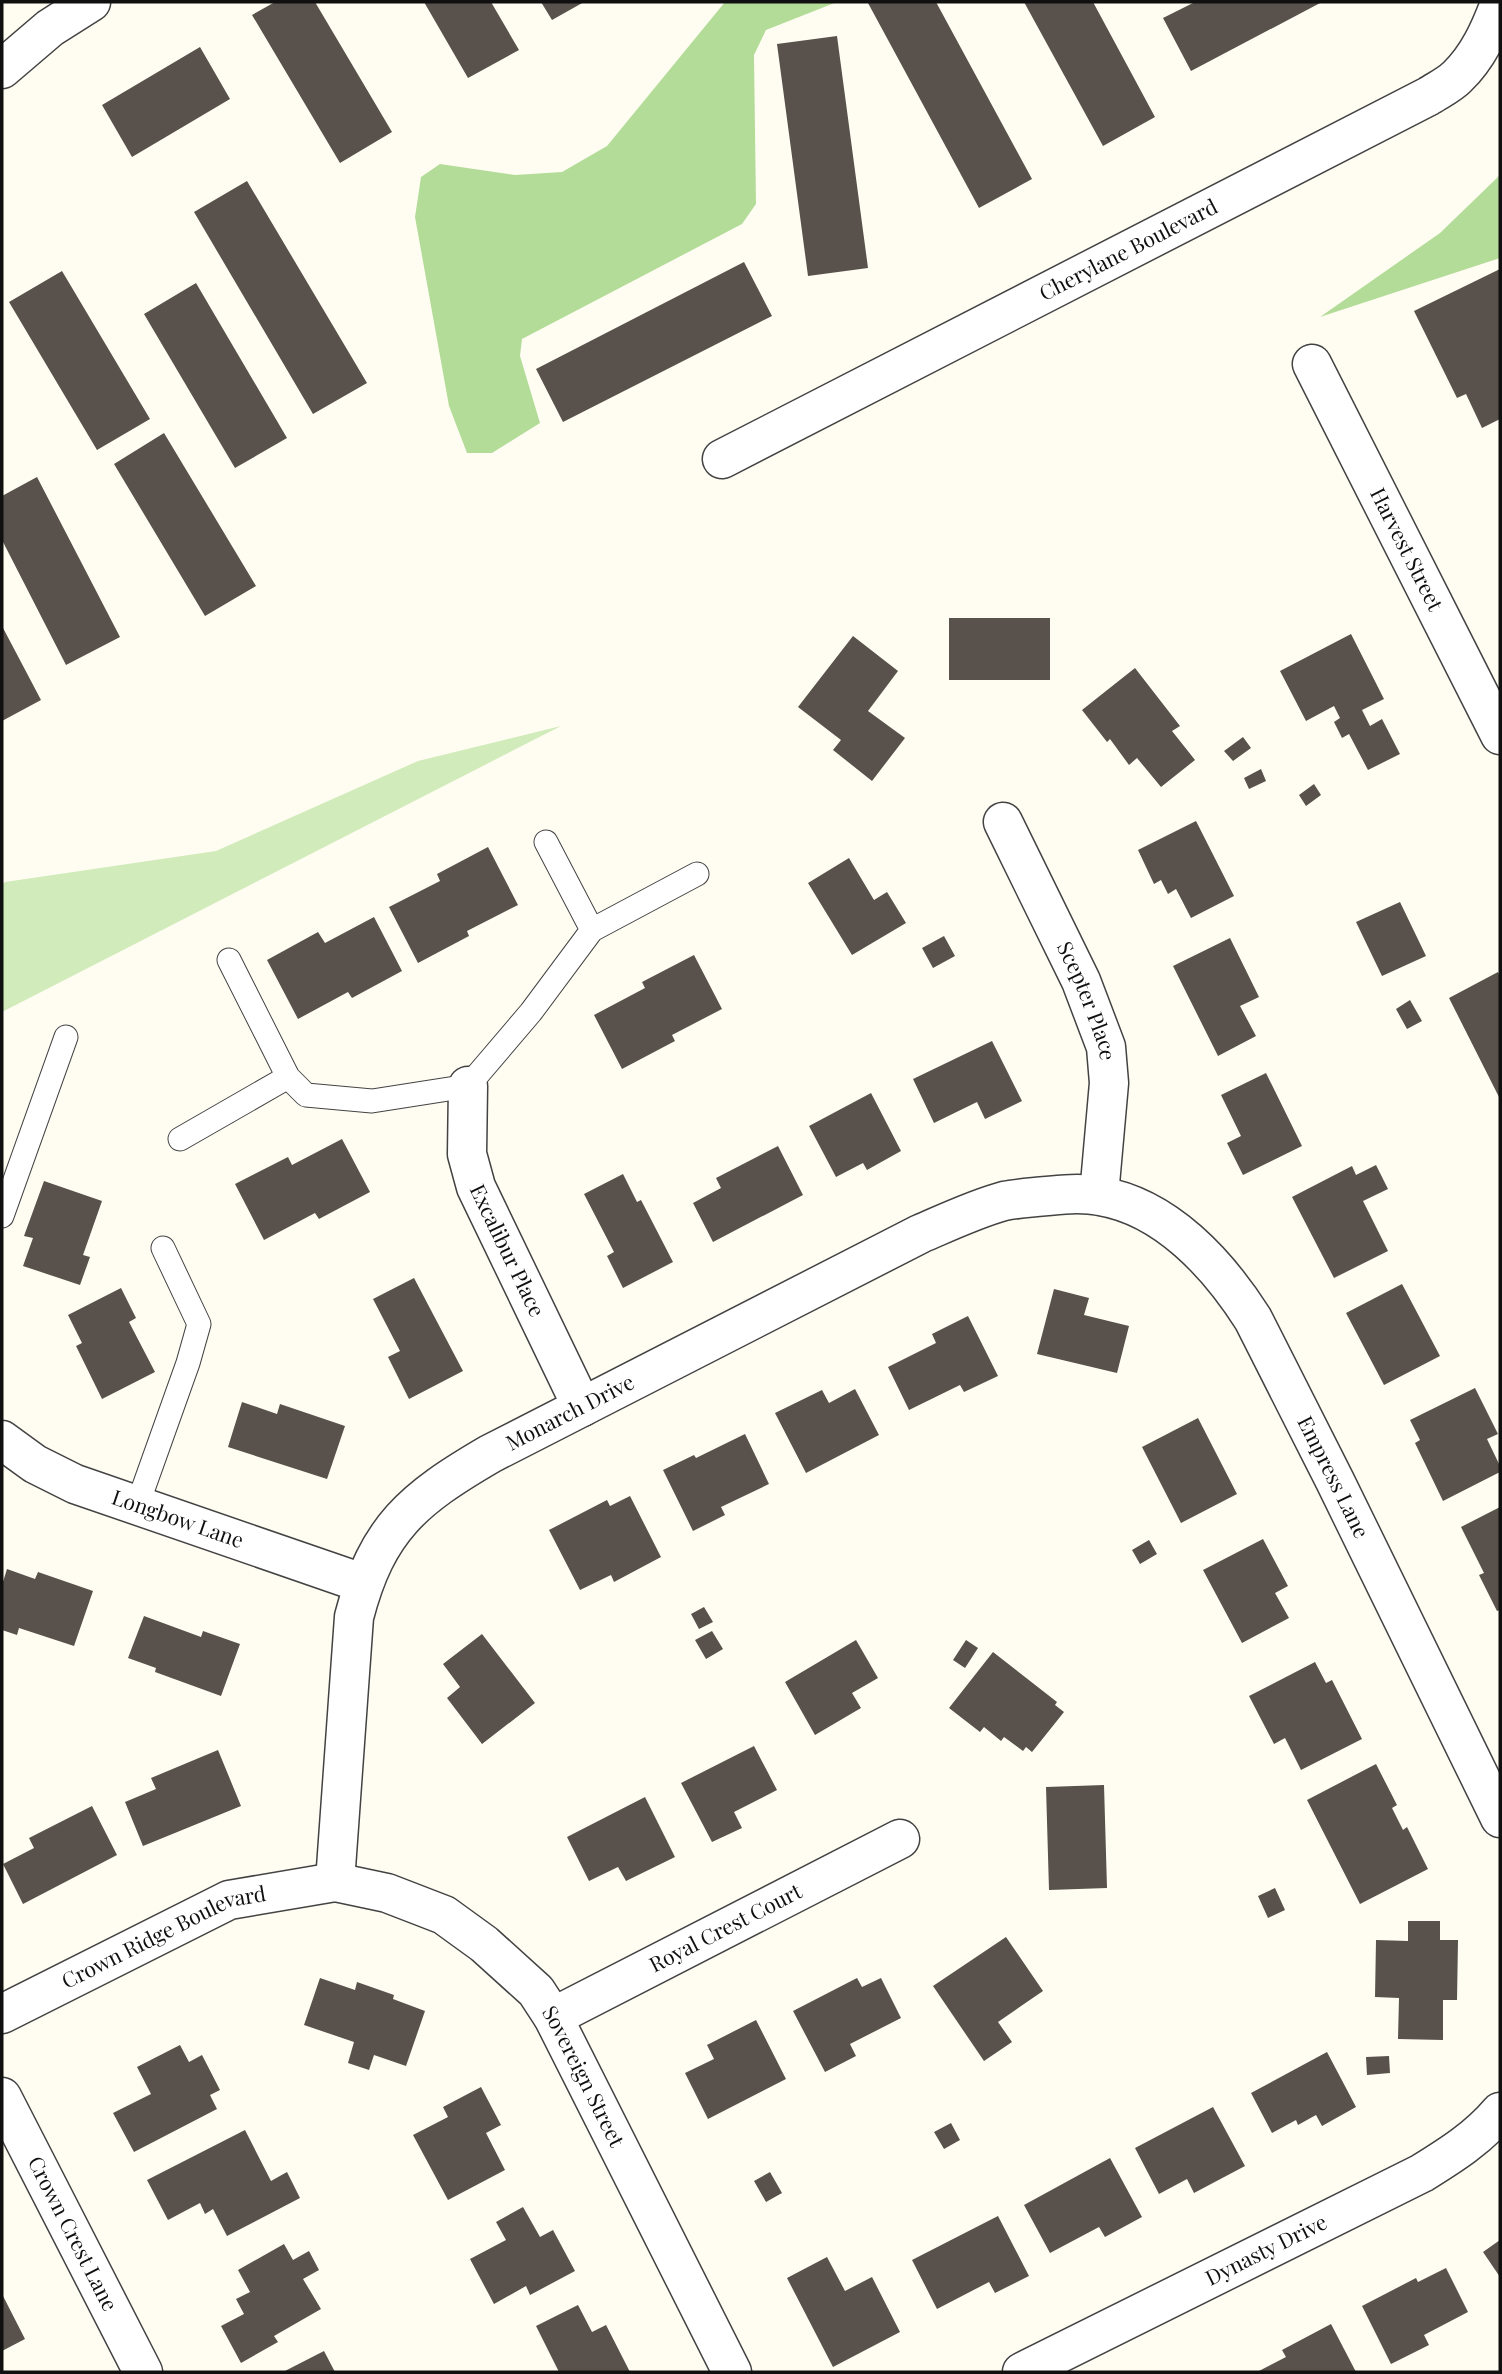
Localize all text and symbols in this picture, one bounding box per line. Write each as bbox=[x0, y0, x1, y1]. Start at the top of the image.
street label: Cherylane Boulevard bbox=[1034, 191, 1222, 306]
street label: Harvest Street bbox=[1365, 482, 1451, 615]
street label: Scepter Place bbox=[1052, 936, 1123, 1061]
street label: Excalibur Place bbox=[465, 1179, 552, 1321]
street label: Monarch Drive bbox=[500, 1367, 638, 1456]
street label: Empress Lane bbox=[1292, 1411, 1377, 1542]
street label: Longbow Lane bbox=[109, 1482, 248, 1553]
street label: Royal Crest Court bbox=[644, 1876, 806, 1977]
street label: Crown Ridge Boulevard bbox=[56, 1878, 268, 1994]
street label: Sovereign Street bbox=[537, 1999, 632, 2151]
street label: Crown Crest Lane bbox=[23, 2151, 125, 2315]
street label: Dynasty Drive bbox=[1200, 2207, 1331, 2291]

